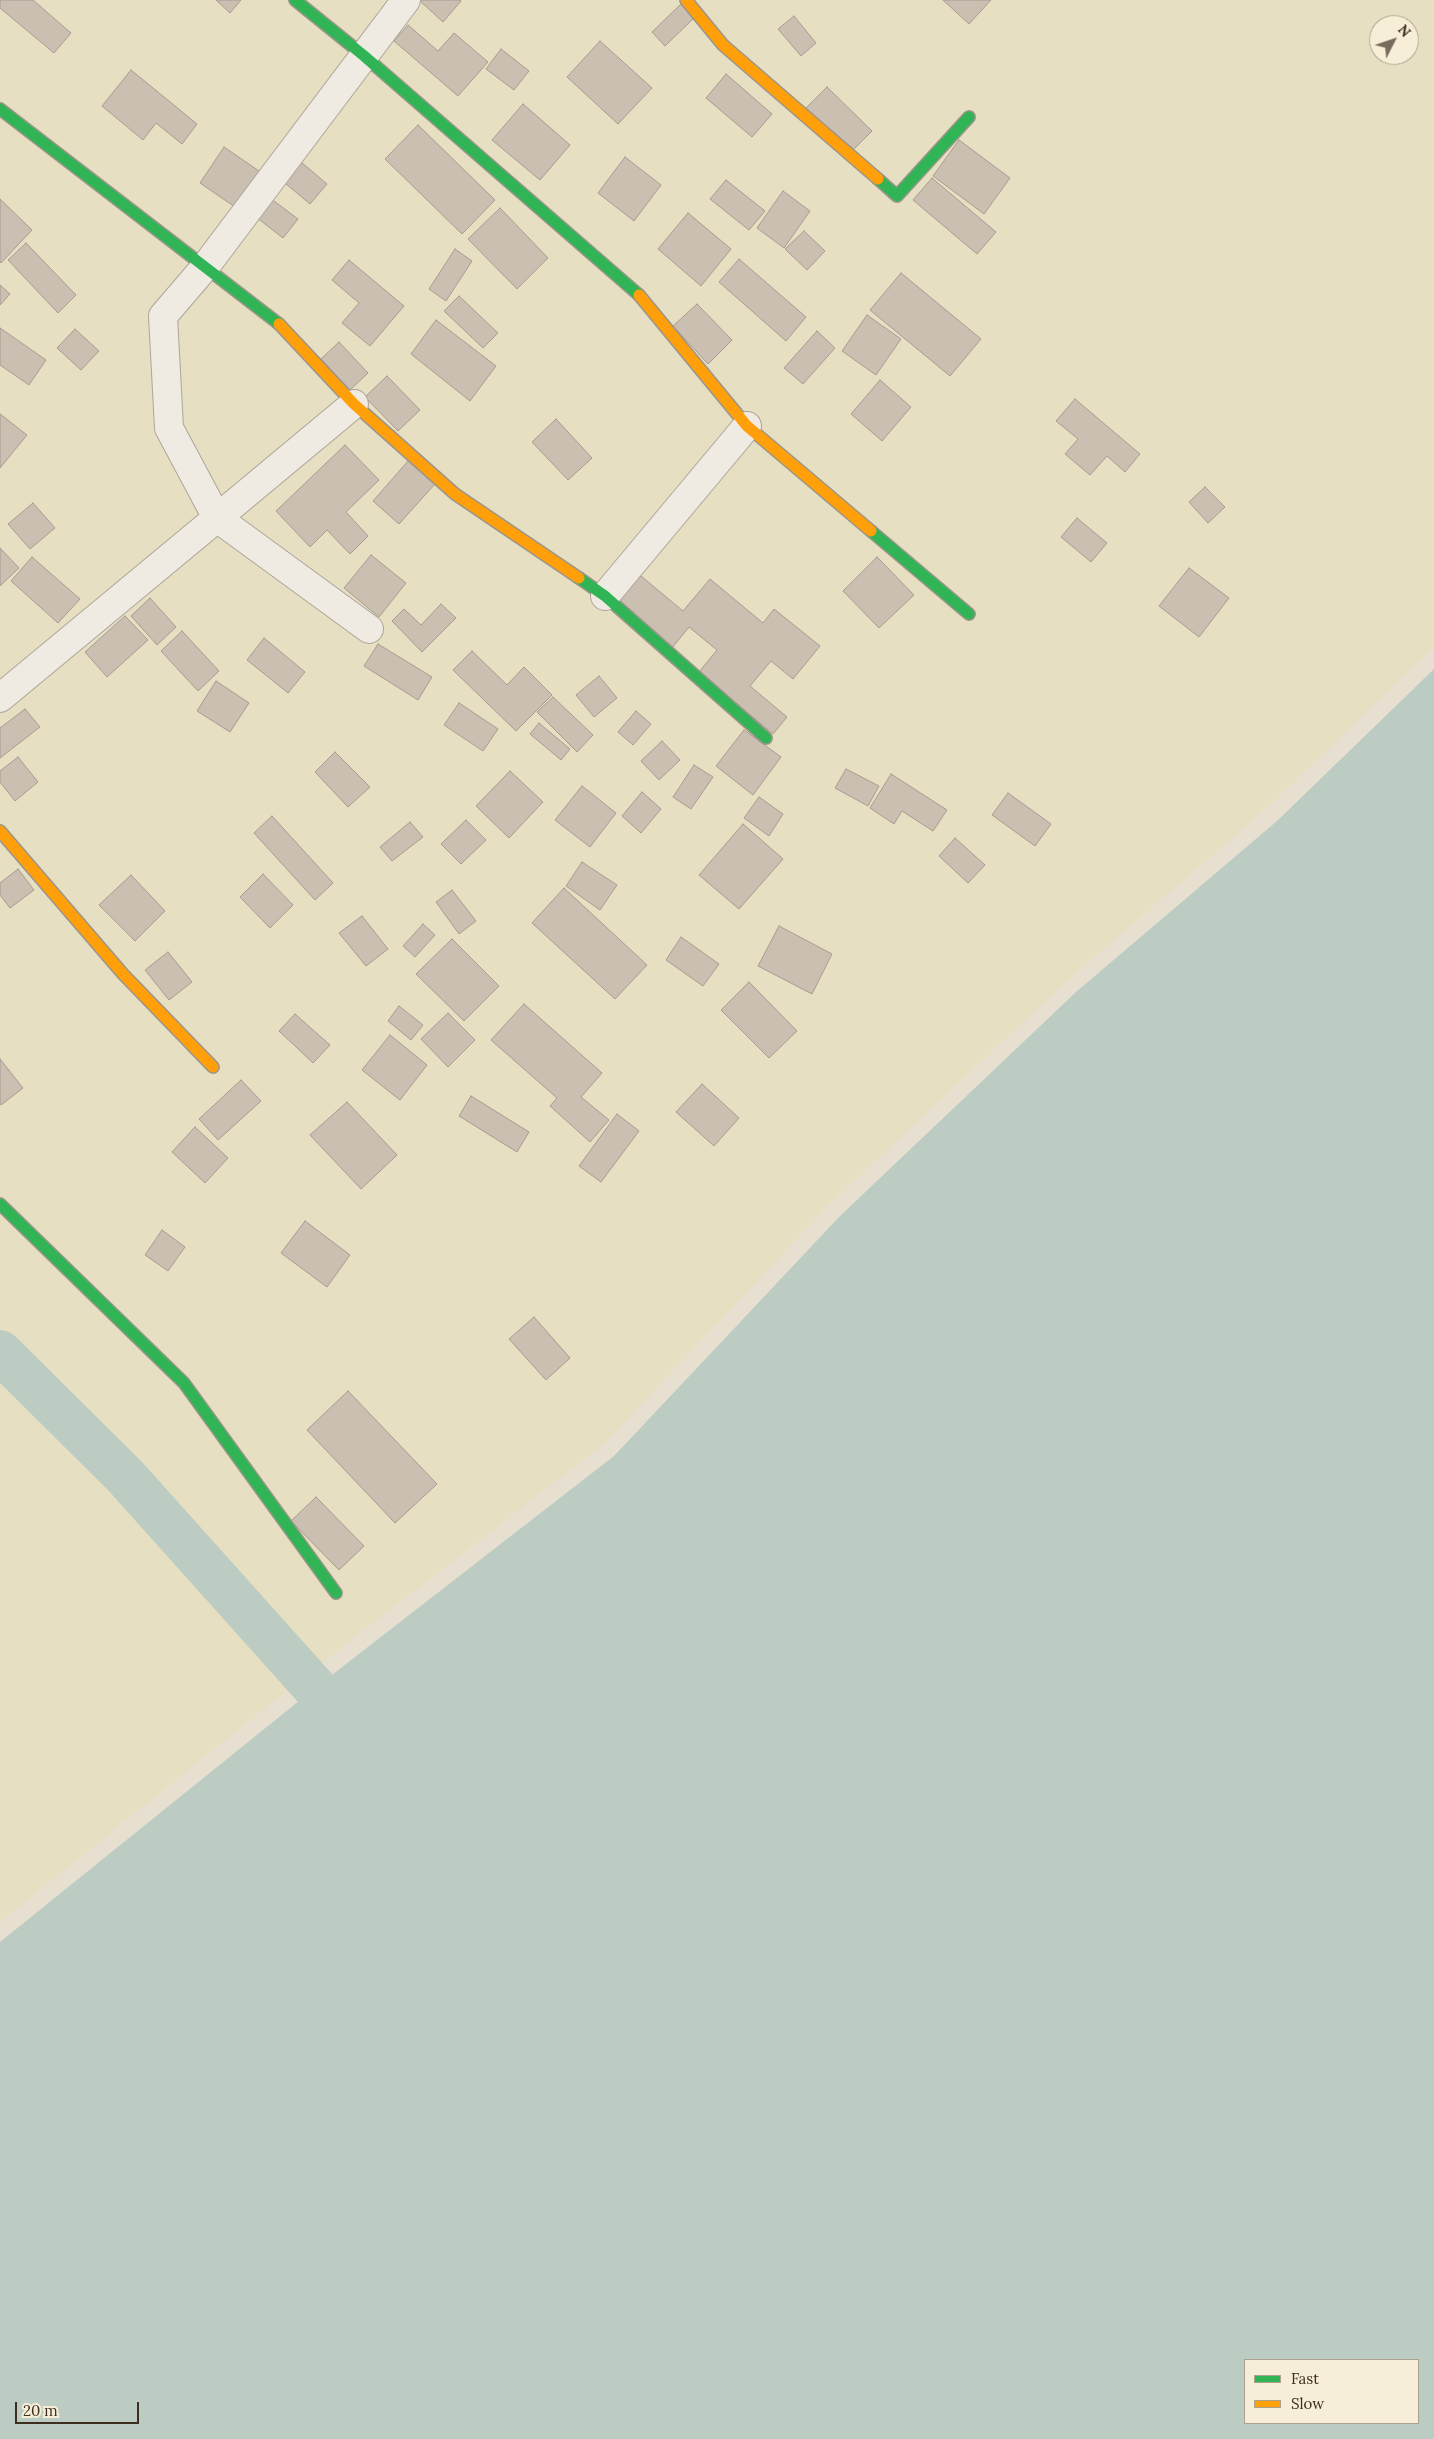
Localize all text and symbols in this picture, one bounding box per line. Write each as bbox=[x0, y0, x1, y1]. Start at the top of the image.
north arrow bbox=[1369, 15, 1419, 65]
text: N bbox=[1394, 21, 1415, 41]
legend bbox=[1244, 2359, 1419, 2424]
text: Fast bbox=[1291, 2369, 1319, 2388]
scale bar bbox=[18, 2392, 141, 2424]
text: Slow bbox=[1291, 2394, 1324, 2413]
text: 20 m bbox=[23, 2401, 58, 2420]

